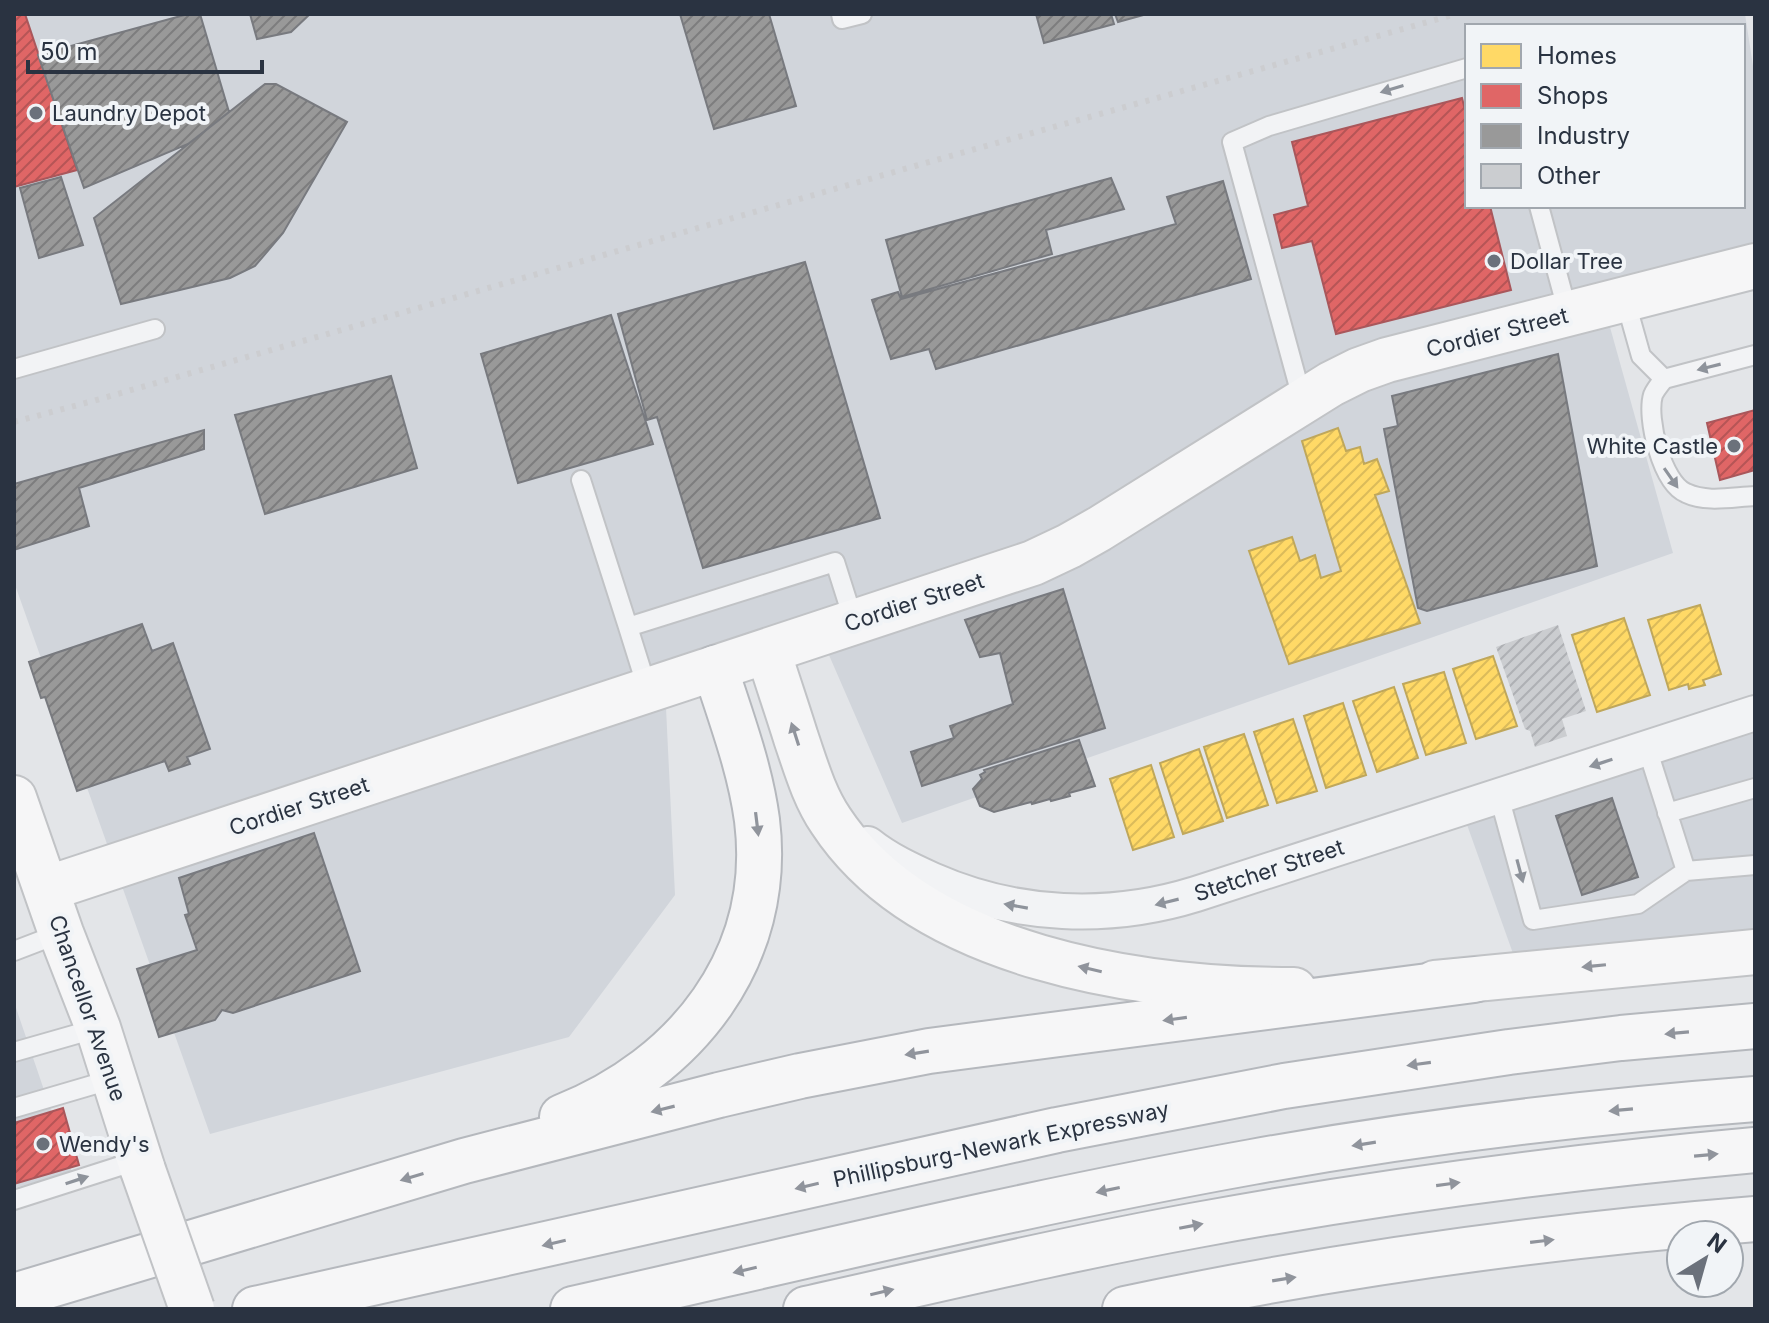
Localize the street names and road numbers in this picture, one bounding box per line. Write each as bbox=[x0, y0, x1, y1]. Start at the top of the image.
street label: Cordier Street bbox=[1423, 302, 1571, 362]
street label: Cordier Street bbox=[841, 567, 987, 637]
street label: Cordier Street bbox=[226, 771, 372, 841]
street label: Stetcher Street bbox=[1191, 834, 1347, 906]
street label: Chancellor Avenue bbox=[44, 911, 132, 1105]
street label: Phillipsburg-Newark Expressway bbox=[831, 1096, 1171, 1192]

